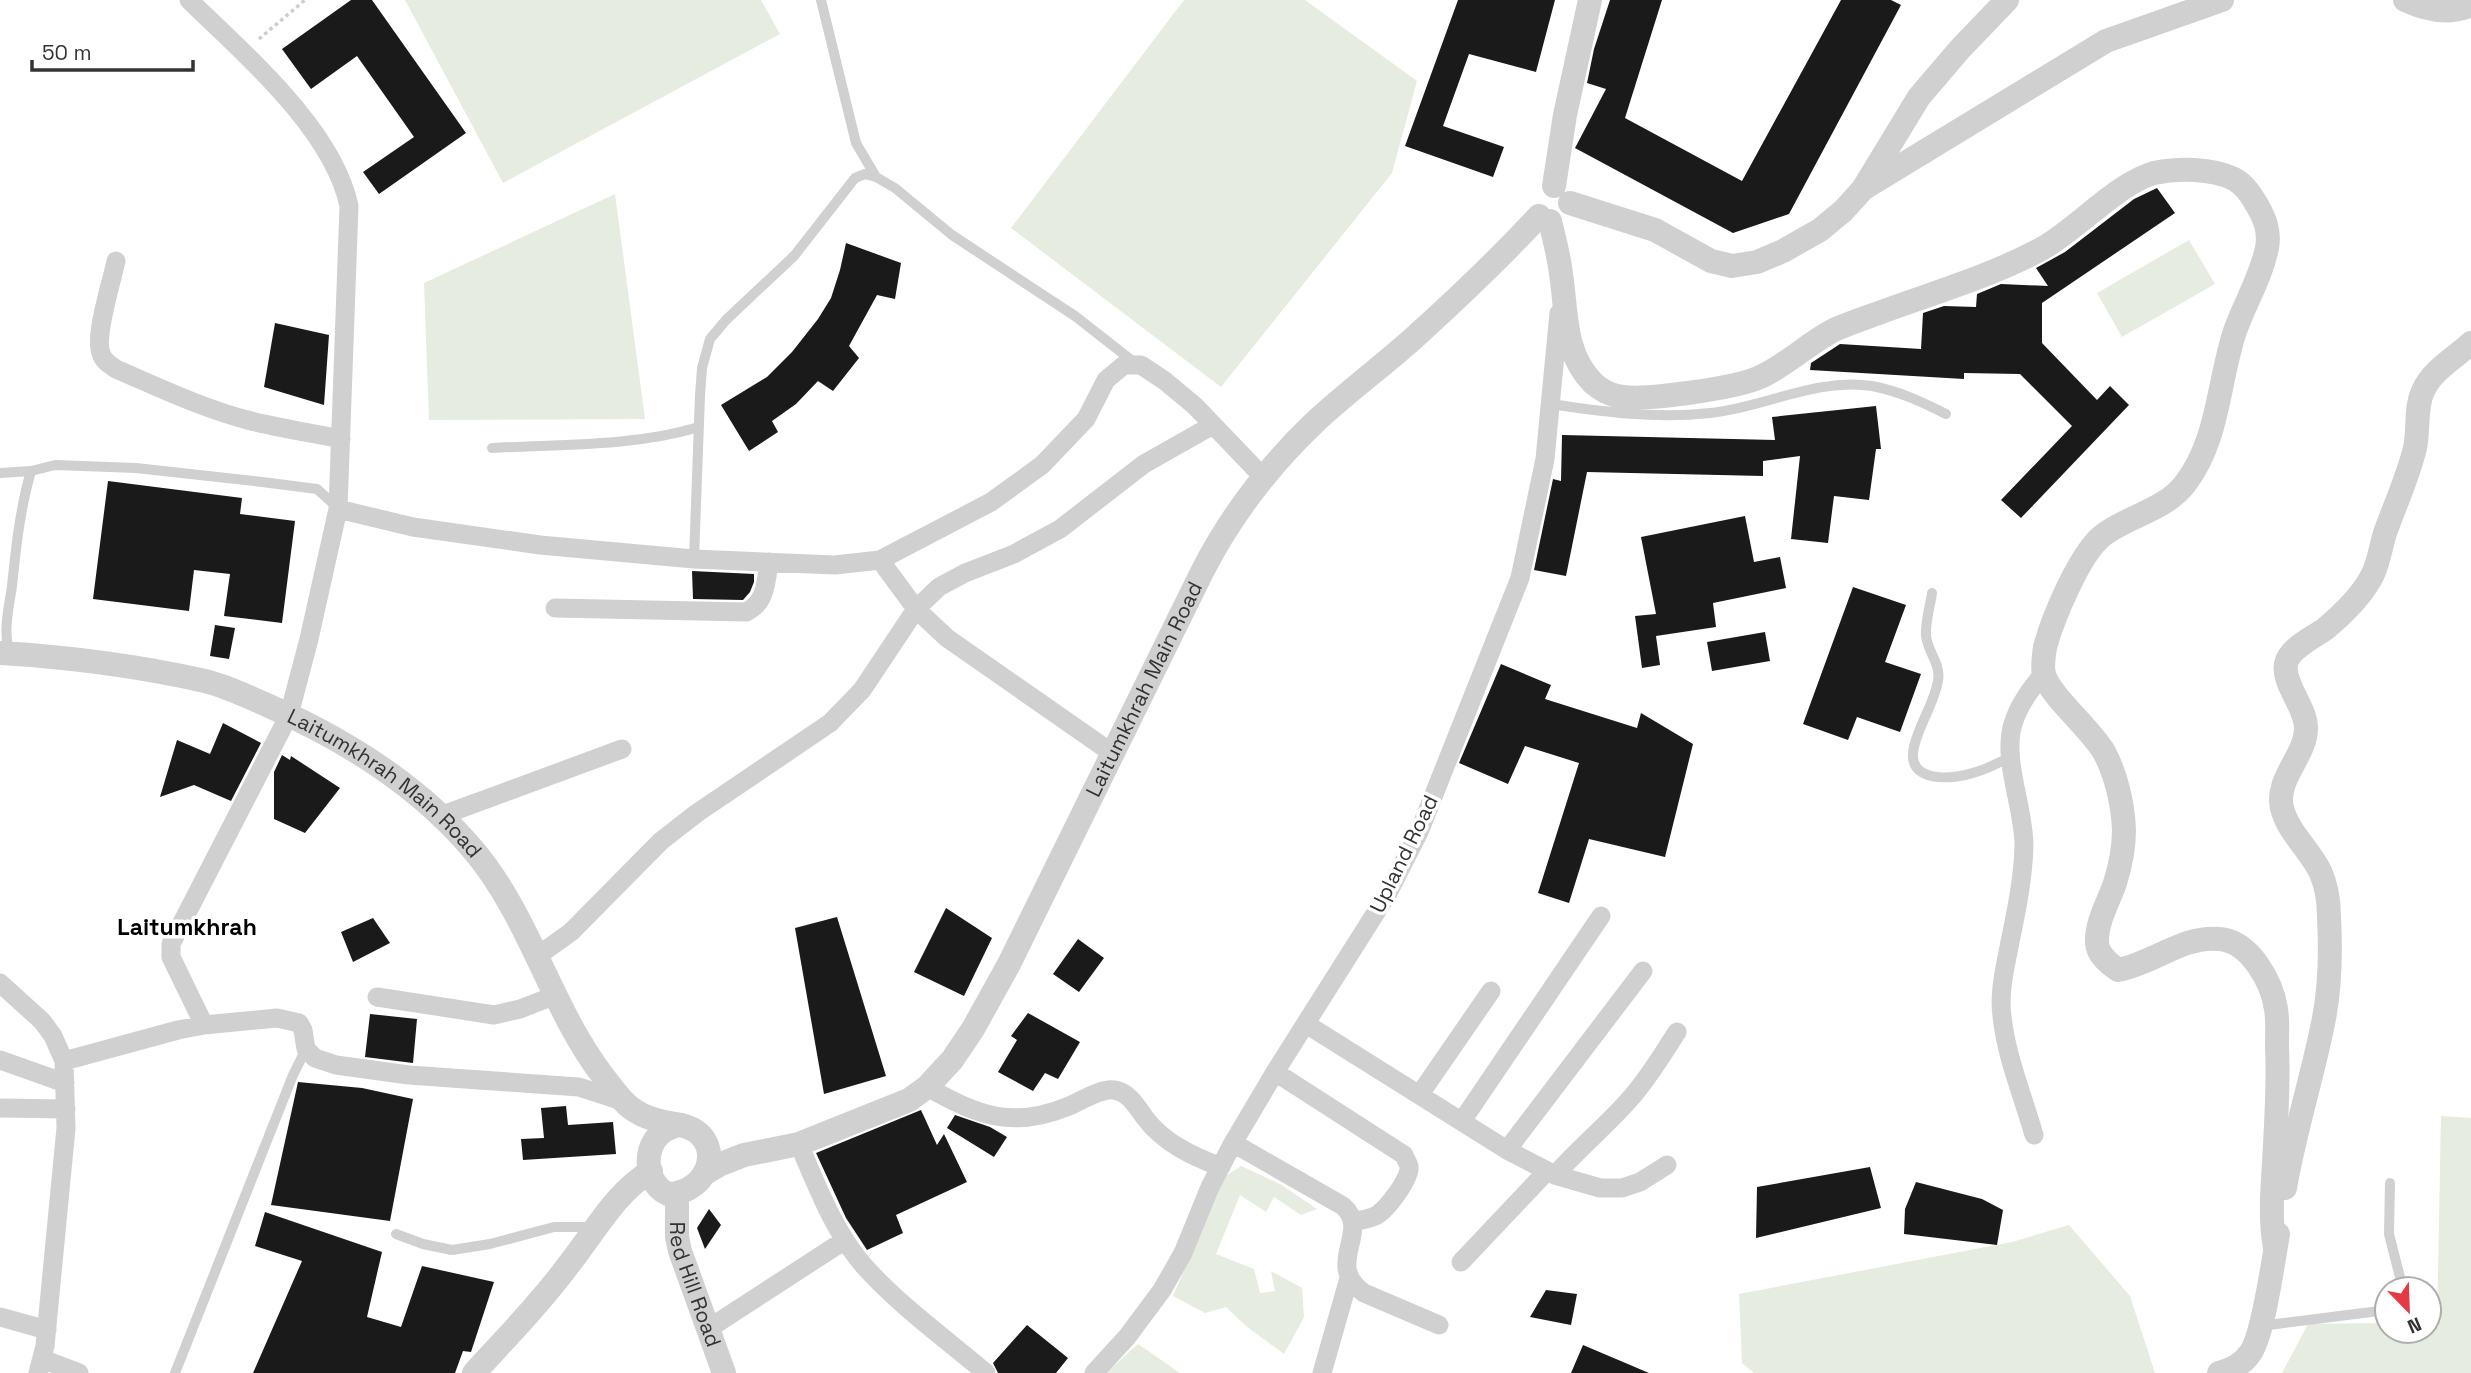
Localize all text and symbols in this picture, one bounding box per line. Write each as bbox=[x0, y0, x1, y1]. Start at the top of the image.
scale bar bbox=[32, 28, 192, 72]
text: 50 m bbox=[42, 39, 92, 66]
street label: Laitumkhrah Main Road bbox=[1079, 577, 1208, 801]
street label: Laitumkhrah Main Road bbox=[283, 702, 488, 863]
street label: Upland Road bbox=[1363, 790, 1444, 917]
district label: Laitumkhrah bbox=[117, 912, 257, 942]
street label: Red Hill Road bbox=[664, 1222, 727, 1351]
north arrow bbox=[2373, 1275, 2443, 1345]
text: N bbox=[2404, 1311, 2425, 1339]

